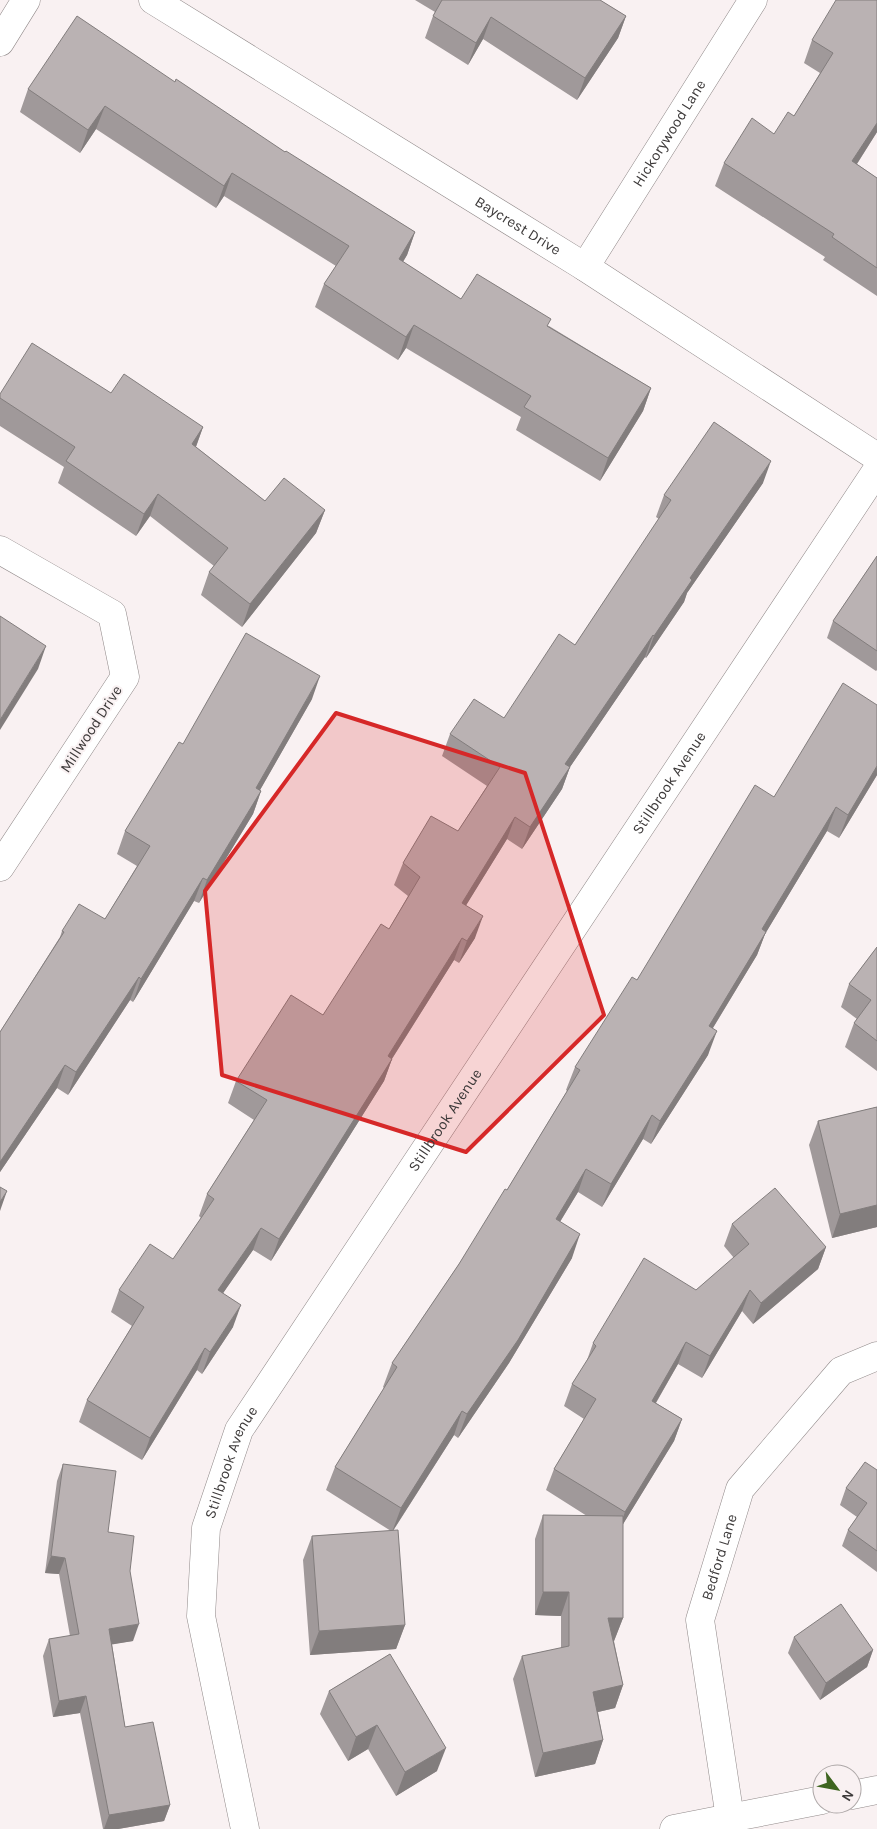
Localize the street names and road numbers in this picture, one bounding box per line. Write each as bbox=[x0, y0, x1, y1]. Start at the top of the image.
street label: Hickorywood Lane bbox=[629, 76, 710, 190]
street label: Baycrest Drive bbox=[472, 192, 564, 259]
street label: Millwood Drive bbox=[56, 682, 126, 776]
street label: Stillbrook Avenue bbox=[628, 728, 710, 838]
street label: Stillbrook Avenue bbox=[404, 1065, 486, 1175]
street label: Stillbrook Avenue bbox=[201, 1403, 261, 1521]
street label: Bedford Lane bbox=[698, 1512, 741, 1602]

